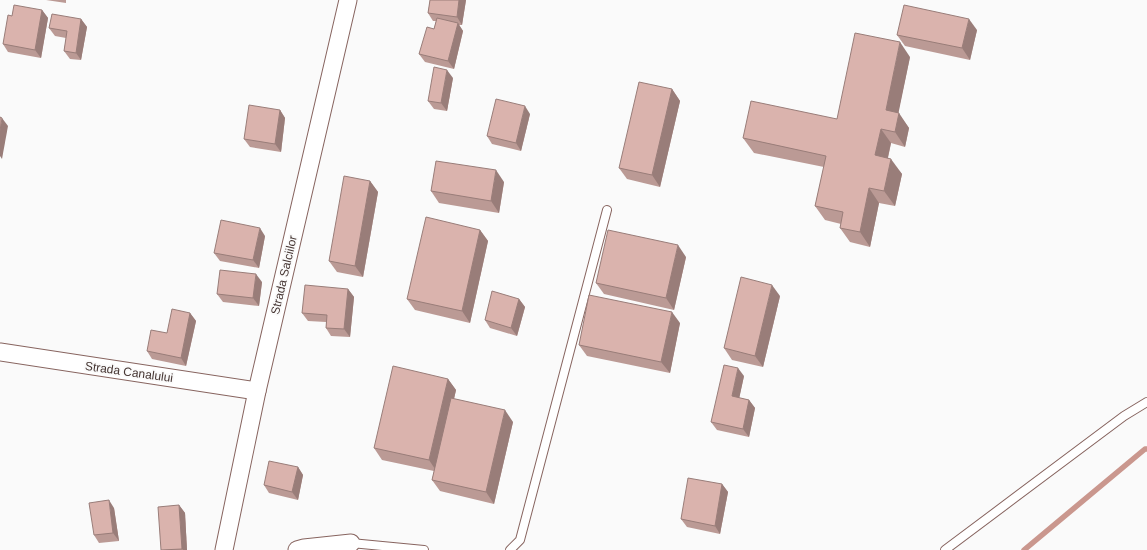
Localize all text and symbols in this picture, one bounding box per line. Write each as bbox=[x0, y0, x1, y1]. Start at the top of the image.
street label: Strada Salciilor bbox=[268, 234, 300, 316]
street label: Strada Canalului bbox=[84, 359, 174, 385]

